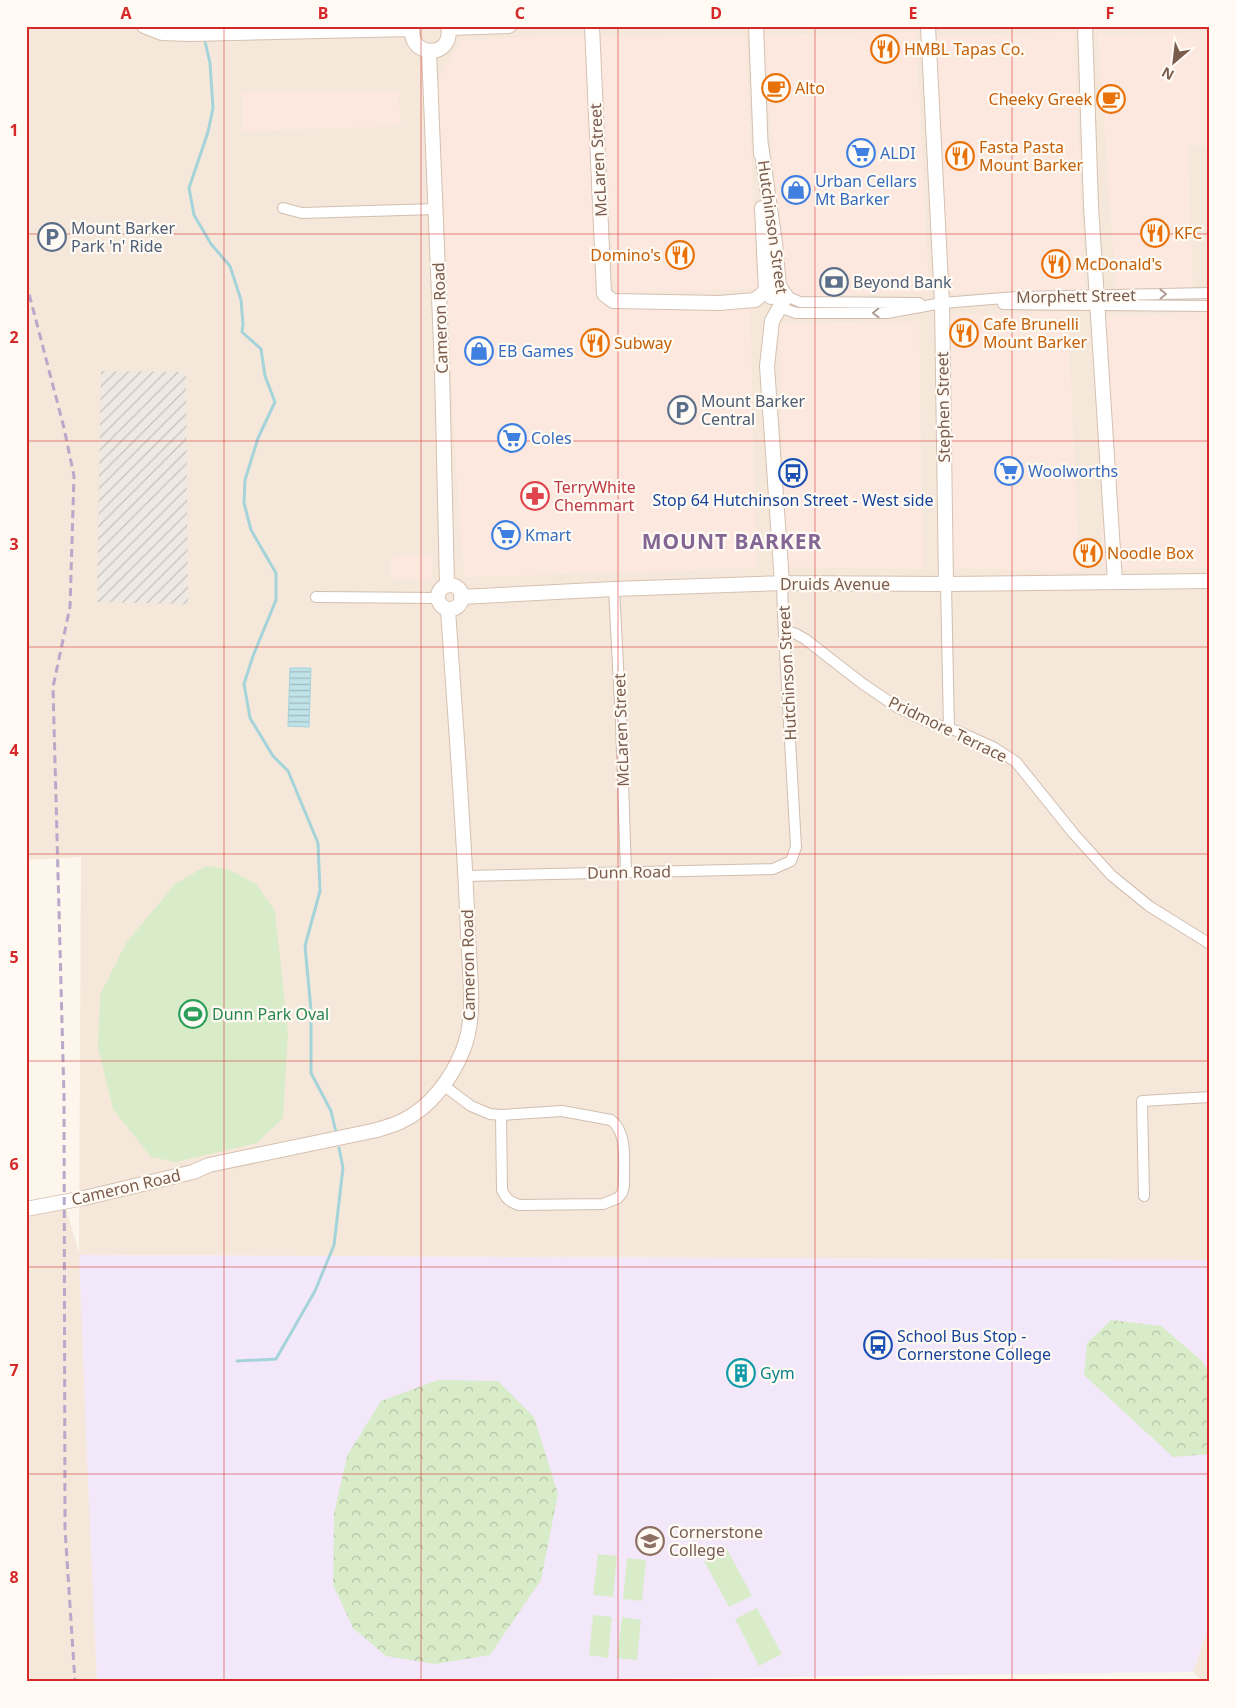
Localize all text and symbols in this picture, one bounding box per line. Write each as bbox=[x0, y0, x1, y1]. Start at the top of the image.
text: A bbox=[120, 2, 132, 24]
text: B bbox=[318, 2, 328, 24]
text: C bbox=[515, 2, 525, 24]
text: D bbox=[710, 2, 722, 24]
text: E bbox=[909, 2, 918, 24]
text: F bbox=[1106, 2, 1114, 24]
restaurant icon: HMBL Tapas Co. bbox=[870, 34, 900, 64]
place label: HMBL Tapas Co. bbox=[904, 38, 1025, 60]
north arrow bbox=[1148, 38, 1198, 88]
text: N bbox=[1158, 63, 1177, 85]
cafe icon: Alto bbox=[761, 73, 791, 103]
place label: Alto bbox=[795, 77, 825, 99]
cafe icon: Cheeky Greek bbox=[1096, 84, 1126, 114]
place label: Cheeky Greek bbox=[989, 88, 1092, 110]
street label: McLaren Street bbox=[584, 102, 612, 217]
text: 1 bbox=[9, 119, 19, 141]
place label: Fasta Pasta Mount Barker bbox=[979, 136, 1083, 176]
supermarket icon: ALDI bbox=[846, 138, 876, 168]
restaurant icon: Fasta Pasta Mount Barker bbox=[945, 141, 975, 171]
place label: ALDI bbox=[880, 142, 916, 164]
street label: Hutchinson Street bbox=[753, 159, 793, 296]
place label: Urban Cellars Mt Barker bbox=[815, 170, 917, 210]
shop icon: Urban Cellars Mt Barker bbox=[781, 175, 811, 205]
place label: Mount Barker Park 'n' Ride bbox=[71, 217, 175, 257]
restaurant icon: KFC bbox=[1140, 218, 1170, 248]
parking icon: Mount Barker Park 'n' Ride bbox=[37, 222, 67, 252]
place label: KFC bbox=[1174, 222, 1202, 244]
restaurant icon: Domino's bbox=[665, 240, 695, 270]
place label: Domino's bbox=[590, 244, 661, 266]
restaurant icon: McDonald's bbox=[1041, 249, 1071, 279]
place label: McDonald's bbox=[1075, 253, 1162, 275]
street label: Cameron Road bbox=[427, 262, 453, 374]
bank icon: Beyond Bank bbox=[819, 267, 849, 297]
place label: Beyond Bank bbox=[853, 271, 952, 293]
street label: Morphett Street bbox=[1016, 284, 1136, 308]
one-way arrow bbox=[1160, 289, 1167, 299]
one-way arrow bbox=[872, 308, 880, 318]
place label: Cafe Brunelli Mount Barker bbox=[983, 313, 1087, 353]
restaurant icon: Cafe Brunelli Mount Barker bbox=[949, 318, 979, 348]
text: 2 bbox=[9, 326, 19, 348]
restaurant icon: Subway bbox=[580, 328, 610, 358]
place label: Subway bbox=[614, 332, 673, 354]
shop icon: EB Games bbox=[464, 336, 494, 366]
place label: EB Games bbox=[498, 340, 574, 362]
street label: Stephen Street bbox=[931, 351, 955, 463]
place label: Mount Barker Central bbox=[701, 390, 805, 430]
parking icon: Mount Barker Central bbox=[667, 395, 697, 425]
supermarket icon: Coles bbox=[497, 423, 527, 453]
place label: Coles bbox=[531, 427, 572, 449]
supermarket icon: Woolworths bbox=[994, 456, 1024, 486]
bus stop icon: Stop 64 Hutchinson Street - West side bbox=[778, 458, 808, 488]
place label: Woolworths bbox=[1028, 460, 1118, 482]
place label: TerryWhite Chemmart bbox=[554, 476, 636, 516]
pharmacy icon: TerryWhite Chemmart bbox=[520, 481, 550, 511]
place label: Stop 64 Hutchinson Street - West side bbox=[652, 489, 934, 511]
supermarket icon: Kmart bbox=[491, 520, 521, 550]
place label: Kmart bbox=[525, 524, 571, 546]
district label: MOUNT BARKER bbox=[642, 527, 822, 555]
text: 3 bbox=[9, 533, 19, 555]
restaurant icon: Noodle Box bbox=[1073, 538, 1103, 568]
place label: Noodle Box bbox=[1107, 542, 1194, 564]
street label: Druids Avenue bbox=[780, 573, 890, 595]
street label: Hutchinson Street bbox=[772, 605, 802, 741]
street label: McLaren Street bbox=[608, 673, 634, 787]
street label: Pridmore Terrace bbox=[885, 691, 1011, 767]
text: 4 bbox=[9, 739, 19, 761]
street label: Dunn Road bbox=[587, 860, 671, 884]
street label: Cameron Road bbox=[456, 909, 480, 1021]
text: 5 bbox=[9, 946, 19, 968]
sports icon: Dunn Park Oval bbox=[178, 999, 208, 1029]
place label: Dunn Park Oval bbox=[212, 1003, 329, 1025]
text: 6 bbox=[9, 1153, 19, 1175]
street label: Cameron Road bbox=[69, 1164, 183, 1210]
place label: School Bus Stop - Cornerstone College bbox=[897, 1325, 1051, 1365]
bus stop icon: School Bus Stop - Cornerstone College bbox=[863, 1330, 893, 1360]
building icon: Gym bbox=[726, 1358, 756, 1388]
text: 7 bbox=[9, 1359, 19, 1381]
place label: Gym bbox=[760, 1362, 795, 1384]
place label: Cornerstone College bbox=[669, 1521, 763, 1561]
school or university icon: Cornerstone College bbox=[635, 1526, 665, 1556]
text: 8 bbox=[9, 1566, 19, 1588]

